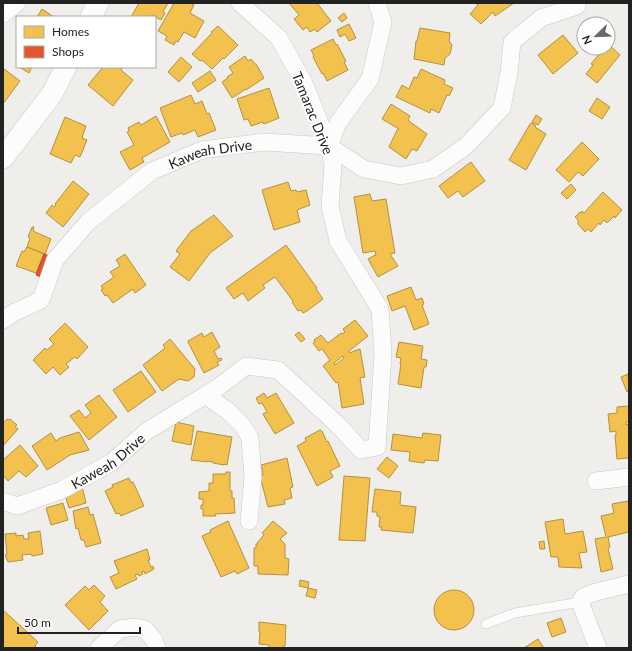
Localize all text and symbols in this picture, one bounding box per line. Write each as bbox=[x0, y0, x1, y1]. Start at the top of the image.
legend bbox=[16, 16, 156, 68]
north arrow bbox=[576, 16, 616, 56]
text: Homes bbox=[52, 24, 89, 39]
text: N bbox=[579, 34, 594, 47]
text: Shops bbox=[52, 44, 84, 59]
street label: Tamarac Drive bbox=[289, 69, 337, 157]
street label: Kaweah Drive bbox=[166, 135, 253, 172]
street label: Kaweah Drive bbox=[68, 429, 148, 492]
scale bar bbox=[18, 609, 140, 635]
text: 50 m bbox=[24, 615, 51, 630]

